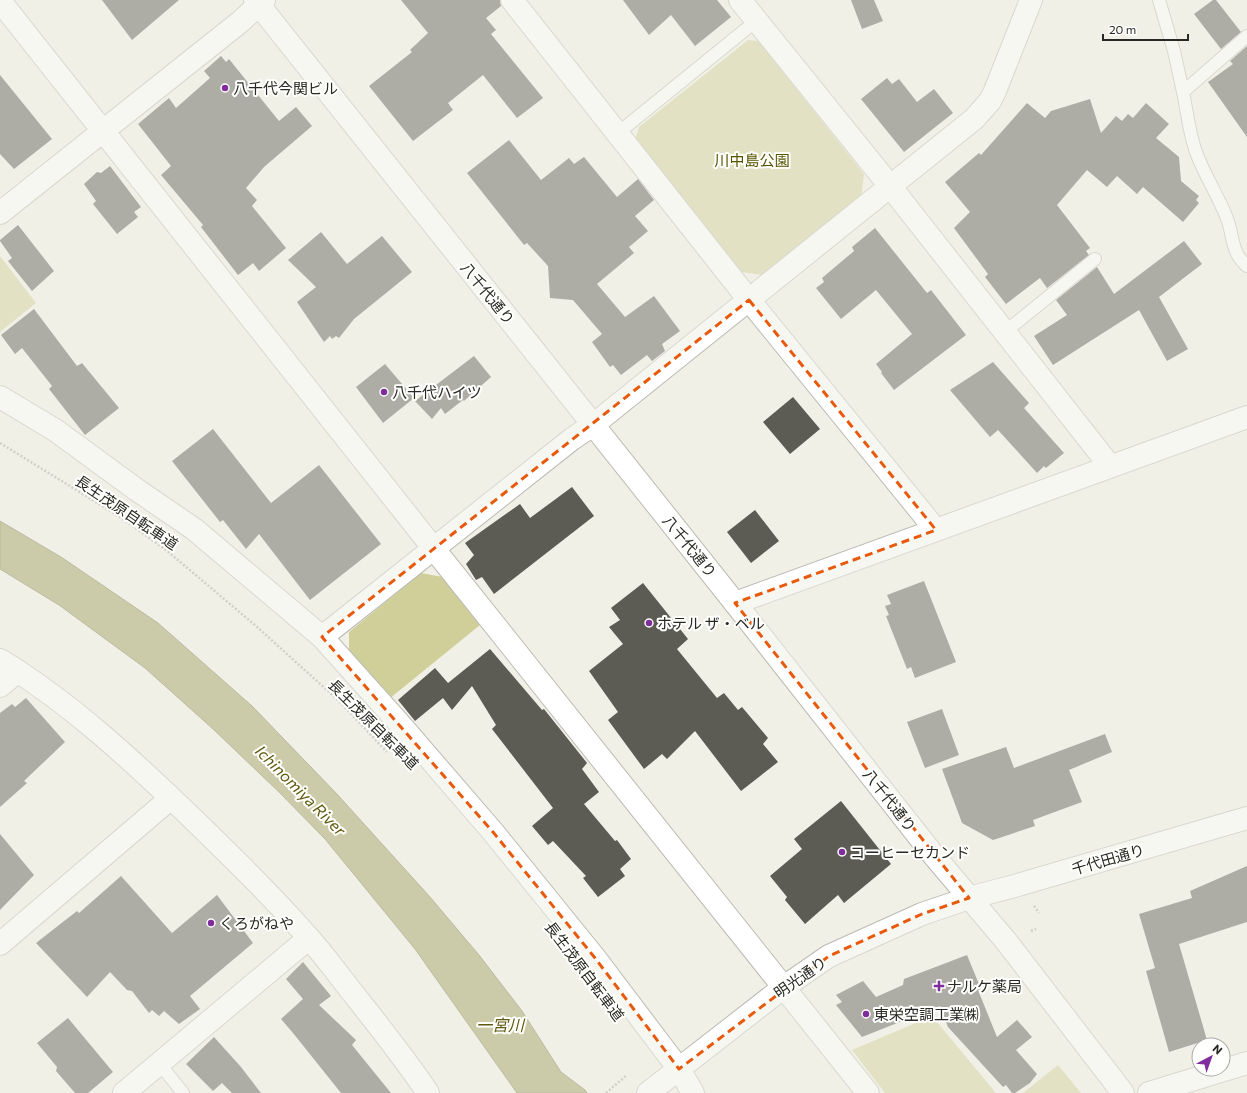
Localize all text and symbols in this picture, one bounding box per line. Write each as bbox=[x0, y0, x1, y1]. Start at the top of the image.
scale bar bbox=[1103, 16, 1188, 42]
text: 20 m bbox=[1109, 22, 1136, 36]
place label: 八千代今関ビル bbox=[233, 79, 338, 97]
marker: 八千代今関ビル bbox=[220, 83, 230, 93]
park label: 川中島公園 bbox=[714, 151, 790, 169]
street label: 八千代通り bbox=[457, 258, 519, 328]
place label: 八千代ハイツ bbox=[392, 383, 482, 401]
marker: 八千代ハイツ bbox=[379, 387, 389, 397]
street label: 長生茂原自転車道 bbox=[72, 471, 182, 553]
street label: 八千代通り bbox=[659, 511, 721, 581]
place label: ホテル ザ・ベル bbox=[657, 614, 765, 632]
marker: ホテル ザ・ベル bbox=[644, 618, 654, 628]
street label: 長生茂原自転車道 bbox=[325, 675, 423, 773]
water label: Ichinomiya River bbox=[252, 741, 350, 839]
street label: 八千代通り bbox=[860, 765, 920, 835]
street label: 千代田通り bbox=[1069, 840, 1147, 878]
place label: コーヒーセカンド bbox=[850, 843, 970, 861]
marker: コーヒーセカンド bbox=[837, 847, 847, 857]
place label: くろがねや bbox=[219, 914, 294, 932]
marker: くろがねや bbox=[206, 918, 216, 928]
street label: 長生茂原自転車道 bbox=[542, 918, 628, 1024]
street label: 明光通り bbox=[770, 952, 830, 1002]
place label: ナルケ薬局 bbox=[947, 977, 1022, 995]
marker: ナルケ薬局 bbox=[934, 981, 944, 991]
place label: 東栄空調工業㈱ bbox=[874, 1005, 979, 1023]
marker: 東栄空調工業㈱ bbox=[861, 1009, 871, 1019]
water label: 一宮川 bbox=[476, 1015, 526, 1034]
north arrow bbox=[1191, 1037, 1231, 1077]
text: N bbox=[1211, 1041, 1225, 1057]

